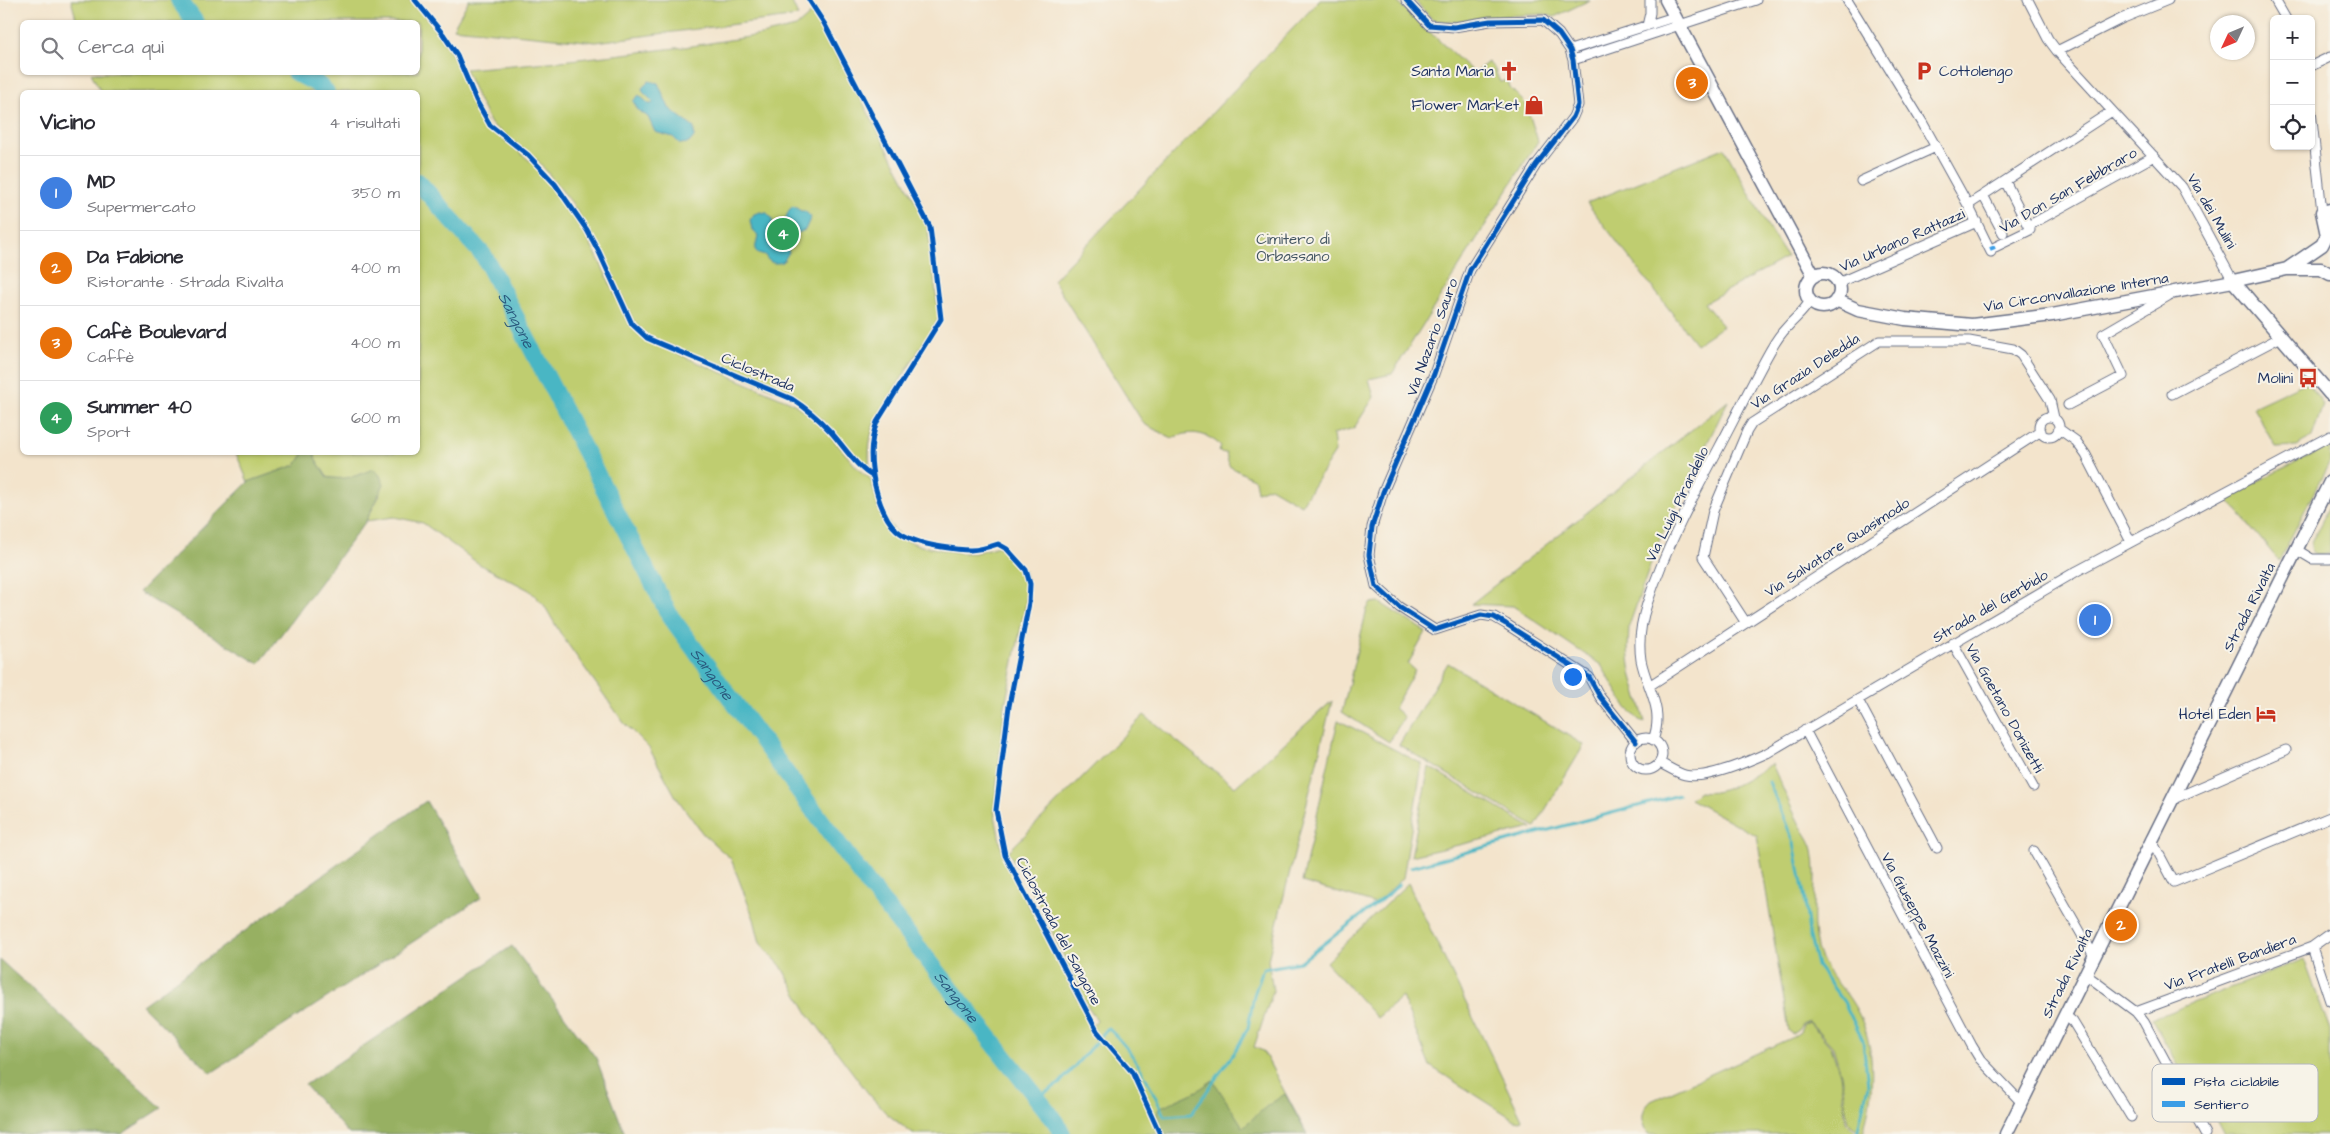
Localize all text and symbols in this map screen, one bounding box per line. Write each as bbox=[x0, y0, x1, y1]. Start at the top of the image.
north arrow bbox=[2210, 15, 2255, 60]
map controls bbox=[2270, 15, 2315, 150]
button: + bbox=[2270, 15, 2315, 60]
search box bbox=[20, 20, 420, 75]
icon: search bbox=[38, 34, 66, 62]
text: Cerca qui bbox=[78, 34, 164, 61]
church icon: Santa Maria bbox=[1498, 60, 1520, 82]
parking icon: Cottolengo bbox=[1913, 60, 1935, 82]
button: − bbox=[2270, 60, 2315, 105]
place label: Santa Maria bbox=[1411, 61, 1494, 82]
place label: Cottolengo bbox=[1939, 61, 2013, 83]
pin: 3 bbox=[1676, 64, 1708, 102]
shop icon: Flower Market bbox=[1523, 94, 1545, 116]
place label: Flower Market bbox=[1412, 95, 1519, 116]
button: locate bbox=[2270, 105, 2315, 150]
text: Vicino bbox=[40, 108, 95, 137]
text: 4 risultati bbox=[329, 112, 400, 134]
street label: Via Don San Febbraro bbox=[1996, 142, 2141, 238]
text: MD bbox=[87, 169, 115, 196]
street label: Via dei Mulini bbox=[2182, 170, 2242, 253]
text: 1 bbox=[55, 182, 57, 204]
text: 350 m bbox=[352, 182, 400, 204]
text: Supermercato bbox=[87, 196, 195, 218]
street label: Via Urbano Rattazzi bbox=[1836, 203, 1969, 278]
pin: 4 bbox=[767, 215, 799, 253]
park label: Cimitero di Orbassano bbox=[1256, 229, 1331, 267]
text: Da Fabione bbox=[87, 244, 183, 271]
text: 2 bbox=[51, 257, 61, 279]
text: 400 m bbox=[350, 257, 400, 279]
street label: Via Circonvallazione Interna bbox=[1982, 267, 2170, 317]
text: Ristorante · Strada Rivalta bbox=[87, 271, 283, 293]
street label: Via Nazario Sauro bbox=[1401, 275, 1464, 399]
water label: Sangone bbox=[492, 288, 540, 353]
text: Cafè Boulevard bbox=[87, 319, 226, 346]
street label: Via Grazia Deledda bbox=[1747, 328, 1864, 415]
text: 3 bbox=[52, 332, 60, 354]
text: 400 m bbox=[350, 332, 400, 354]
text: Caffè bbox=[87, 346, 134, 368]
street label: Ciclostrada bbox=[718, 348, 798, 398]
bus stop icon: Molini bbox=[2297, 367, 2319, 389]
place label: Molini bbox=[2258, 368, 2294, 389]
text: Summer 40 bbox=[87, 394, 192, 421]
text: 4 bbox=[51, 407, 61, 429]
text: 600 m bbox=[351, 407, 400, 429]
text: Sport bbox=[87, 421, 130, 443]
street label: Via Luigi Pirandello bbox=[1640, 443, 1716, 566]
street label: Via Salvatore Quasimodo bbox=[1761, 492, 1914, 602]
street label: Strada Rivalta bbox=[2218, 559, 2281, 655]
street label: Strada del Gerbido bbox=[1928, 564, 2053, 648]
pin: 1 bbox=[2079, 601, 2111, 639]
street label: Via Gaetano Donizetti bbox=[1960, 640, 2049, 777]
water label: Sangone bbox=[685, 643, 739, 706]
your location bbox=[1560, 664, 1586, 690]
hotel icon: Hotel Eden bbox=[2255, 703, 2277, 725]
place label: Hotel Eden bbox=[2179, 704, 2251, 725]
street label: Via Giuseppe Mazzini bbox=[1876, 849, 1960, 982]
street label: Ciclostrada del Sangone bbox=[1010, 854, 1107, 1009]
pin: 2 bbox=[2105, 906, 2137, 944]
street label: Strada Rivalta bbox=[2037, 925, 2098, 1022]
street label: Via Fratelli Bandiera bbox=[2161, 929, 2299, 996]
water label: Sangone bbox=[929, 967, 984, 1029]
legend bbox=[2152, 1064, 2318, 1122]
text: Pista ciclabile bbox=[2194, 1072, 2280, 1092]
text: Sentiero bbox=[2194, 1095, 2249, 1115]

